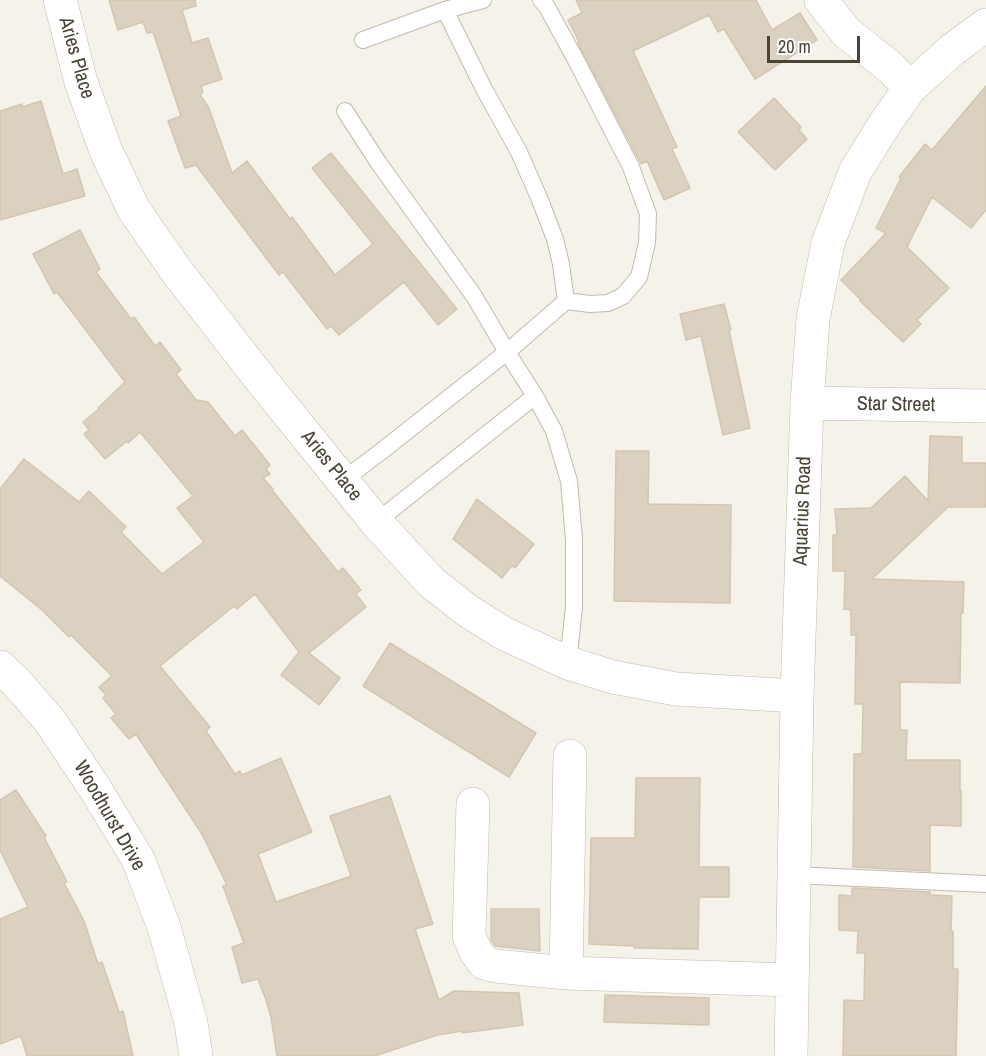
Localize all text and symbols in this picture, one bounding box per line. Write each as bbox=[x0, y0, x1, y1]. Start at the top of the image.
street label: Aries Place bbox=[53, 14, 99, 102]
scale bar bbox=[770, 24, 863, 62]
text: 20 m bbox=[778, 34, 811, 59]
street label: Star Street bbox=[857, 392, 935, 418]
street label: Aries Place bbox=[295, 426, 367, 506]
street label: Aquarius Road bbox=[789, 456, 817, 566]
street label: Woodhurst Drive bbox=[68, 757, 150, 875]

